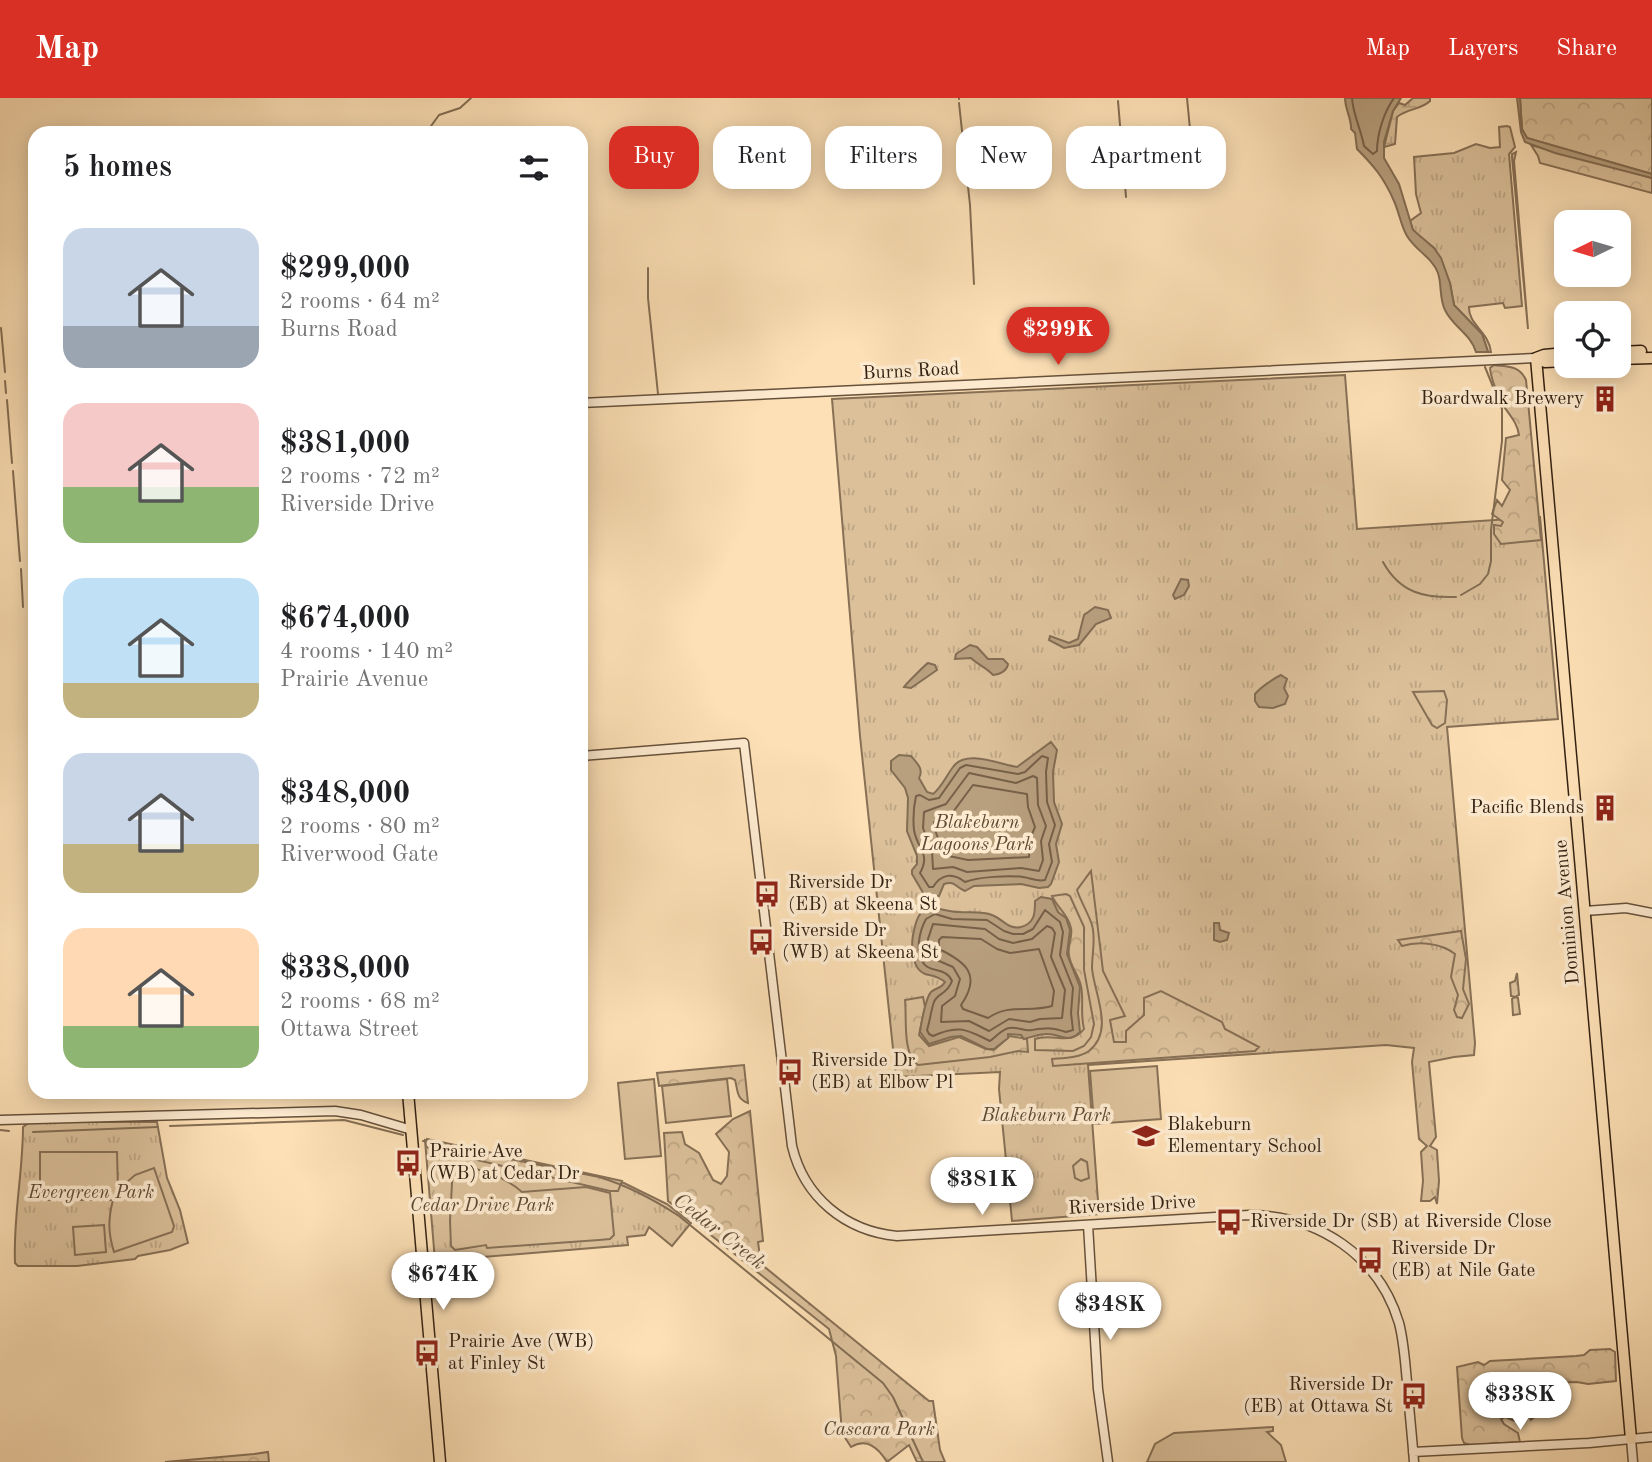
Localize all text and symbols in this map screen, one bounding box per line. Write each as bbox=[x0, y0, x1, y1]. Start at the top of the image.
text: Map bbox=[35, 33, 99, 66]
text: Map bbox=[1366, 37, 1410, 61]
text: Layers bbox=[1448, 37, 1518, 61]
text: Share bbox=[1556, 37, 1617, 61]
chip: Buy bbox=[609, 126, 699, 189]
chip: Rent bbox=[713, 126, 811, 189]
chip: Filters bbox=[825, 126, 942, 189]
chip: New bbox=[956, 126, 1052, 189]
chip: Apartment bbox=[1066, 126, 1226, 189]
icon: filters bbox=[515, 149, 553, 187]
text: 5 homes bbox=[63, 153, 172, 183]
north arrow bbox=[1554, 210, 1631, 287]
map controls bbox=[1554, 210, 1631, 378]
text: $299,000 bbox=[280, 254, 410, 284]
icon: home bbox=[119, 256, 203, 340]
text: 2 rooms · 64 m² bbox=[280, 290, 440, 313]
button: locate bbox=[1554, 301, 1631, 378]
pin: $299K bbox=[1009, 308, 1107, 367]
text: Burns Road bbox=[280, 318, 398, 341]
text: $299K bbox=[1022, 318, 1094, 341]
street label: Burns Road bbox=[862, 360, 960, 384]
building icon: Boardwalk Brewery bbox=[1590, 384, 1620, 414]
place label: Boardwalk Brewery bbox=[1420, 390, 1584, 409]
text: $381,000 bbox=[280, 429, 410, 459]
icon: home bbox=[119, 431, 203, 515]
text: 2 rooms · 72 m² bbox=[280, 465, 440, 488]
text: Riverside Drive bbox=[280, 493, 434, 516]
text: $674,000 bbox=[280, 604, 410, 634]
icon: home bbox=[119, 606, 203, 690]
text: 4 rooms · 140 m² bbox=[280, 640, 453, 663]
text: Prairie Avenue bbox=[280, 668, 428, 691]
text: $348,000 bbox=[280, 779, 410, 809]
icon: home bbox=[119, 781, 203, 865]
building icon: Pacific Blends bbox=[1590, 793, 1620, 823]
place label: Pacific Blends bbox=[1470, 799, 1584, 818]
park label: Blakeburn Lagoons Park bbox=[919, 814, 1034, 855]
text: 2 rooms · 80 m² bbox=[280, 815, 440, 838]
street label: Dominion Avenue bbox=[1552, 839, 1584, 985]
text: Riverwood Gate bbox=[280, 843, 438, 866]
place label: Riverside Dr (EB) at Skeena St bbox=[788, 874, 938, 915]
bus stop icon: Riverside Dr (EB) at Skeena St bbox=[752, 879, 782, 909]
place label: Riverside Dr (WB) at Skeena St bbox=[782, 922, 939, 963]
bus stop icon: Riverside Dr (WB) at Skeena St bbox=[746, 927, 776, 957]
text: $338,000 bbox=[280, 954, 410, 984]
icon: home bbox=[119, 956, 203, 1040]
text: 2 rooms · 68 m² bbox=[280, 990, 440, 1013]
text: Ottawa Street bbox=[280, 1018, 419, 1041]
place label: Riverside Dr (EB) at Elbow Pl bbox=[811, 1052, 953, 1093]
bus stop icon: Riverside Dr (EB) at Elbow Pl bbox=[775, 1057, 805, 1087]
park label: Blakeburn Park bbox=[980, 1107, 1111, 1126]
place label: Blakeburn Elementary School bbox=[1167, 1116, 1322, 1157]
school or university icon: Blakeburn Elementary School bbox=[1131, 1121, 1161, 1151]
place label: Prairie Ave (WB) at Cedar Dr bbox=[429, 1143, 580, 1184]
bus stop icon: Prairie Ave (WB) at Cedar Dr bbox=[393, 1148, 423, 1178]
pin: $381K bbox=[933, 1158, 1031, 1217]
text: $381K bbox=[946, 1168, 1018, 1191]
park label: Evergreen Park bbox=[27, 1184, 154, 1203]
water label: Cedar Creek bbox=[669, 1190, 769, 1274]
street label: Riverside Drive bbox=[1068, 1193, 1196, 1219]
park label: Cedar Drive Park bbox=[410, 1197, 554, 1216]
bus stop icon: Riverside Dr (SB) at Riverside Close bbox=[1214, 1207, 1244, 1237]
place label: Riverside Dr (SB) at Riverside Close bbox=[1250, 1212, 1551, 1232]
place label: Riverside Dr (EB) at Nile Gate bbox=[1391, 1240, 1535, 1281]
bus stop icon: Riverside Dr (EB) at Nile Gate bbox=[1355, 1245, 1385, 1275]
pin: $674K bbox=[394, 1252, 492, 1312]
text: $674K bbox=[407, 1263, 479, 1286]
pin: $348K bbox=[1061, 1282, 1159, 1342]
text: $348K bbox=[1074, 1293, 1146, 1316]
place label: Prairie Ave (WB) at Finley St bbox=[448, 1332, 594, 1374]
bus stop icon: Prairie Ave (WB) at Finley St bbox=[412, 1338, 442, 1368]
pin: $338K bbox=[1471, 1372, 1569, 1432]
place label: Riverside Dr (EB) at Ottawa St bbox=[1243, 1376, 1393, 1417]
bus stop icon: Riverside Dr (EB) at Ottawa St bbox=[1399, 1381, 1429, 1411]
text: $338K bbox=[1484, 1383, 1556, 1406]
park label: Cascara Park bbox=[823, 1421, 935, 1440]

